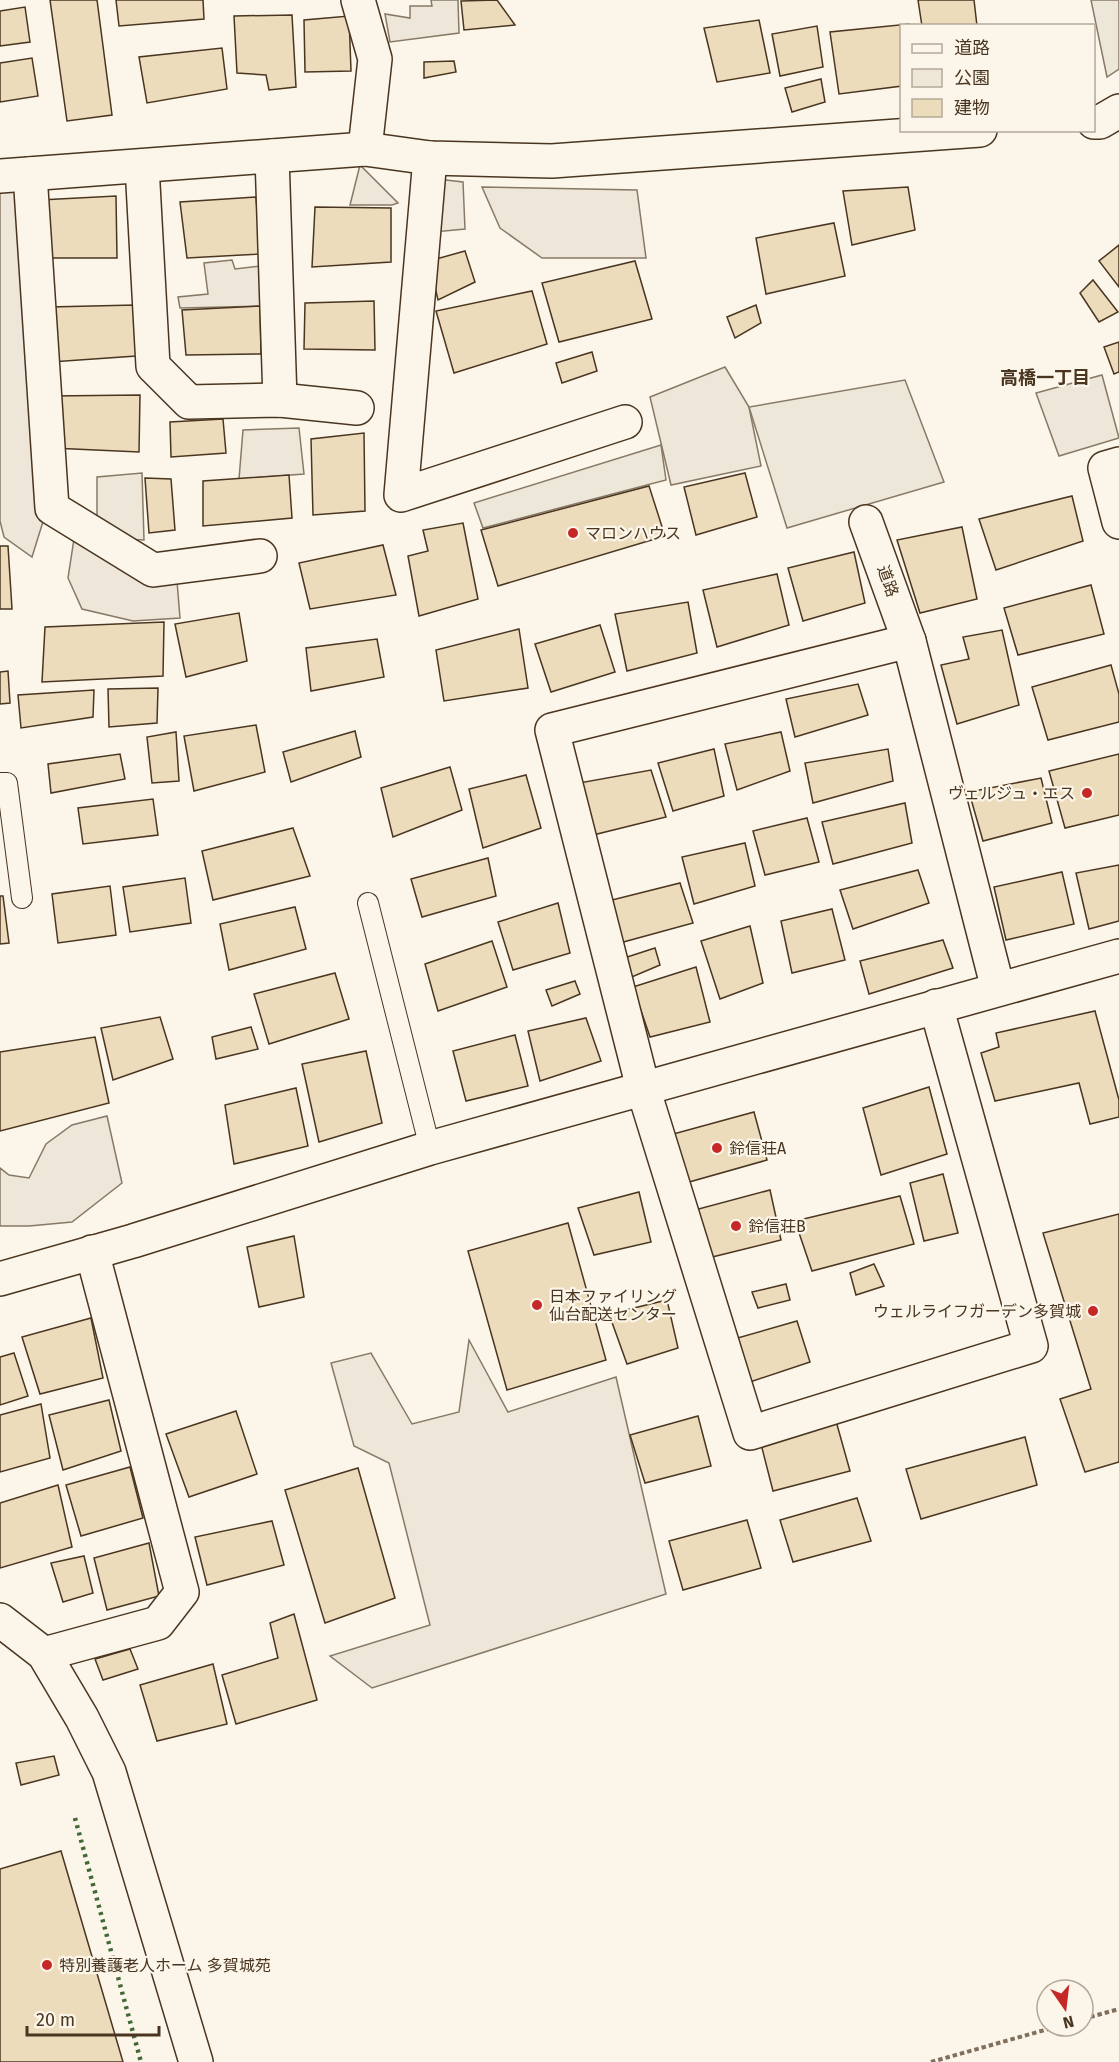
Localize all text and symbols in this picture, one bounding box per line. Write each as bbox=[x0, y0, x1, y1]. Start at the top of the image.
legend bbox=[900, 24, 1095, 132]
text: 道路 bbox=[954, 37, 990, 59]
text: 公園 bbox=[954, 67, 990, 89]
text: 建物 bbox=[954, 97, 990, 119]
district label: 高橋一丁目 bbox=[1000, 367, 1090, 389]
place label: マロンハウス bbox=[585, 524, 681, 543]
marker: マロンハウス bbox=[566, 526, 580, 540]
street label: 道路 bbox=[874, 563, 902, 599]
place label: ヴェルジュ・エス bbox=[948, 784, 1075, 803]
marker: ヴェルジュ・エス bbox=[1080, 786, 1094, 800]
place label: 鈴信荘A bbox=[729, 1139, 787, 1158]
marker: 鈴信荘A bbox=[710, 1141, 724, 1155]
place label: 鈴信荘B bbox=[748, 1217, 806, 1236]
marker: 鈴信荘B bbox=[729, 1219, 743, 1233]
place label: 日本ファイリング 仙台配送センター bbox=[549, 1287, 677, 1324]
marker: 日本ファイリング 仙台配送センター bbox=[530, 1298, 544, 1312]
place label: ウェルライフガーデン多賀城 bbox=[873, 1302, 1081, 1321]
marker: ウェルライフガーデン多賀城 bbox=[1086, 1304, 1100, 1318]
place label: 特別養護老人ホーム 多賀城苑 bbox=[59, 1956, 271, 1975]
marker: 特別養護老人ホーム 多賀城苑 bbox=[40, 1958, 54, 1972]
north arrow bbox=[1035, 1978, 1095, 2038]
scale bar bbox=[27, 1999, 159, 2037]
text: 20 m bbox=[36, 2009, 75, 2031]
text: N bbox=[1061, 2012, 1076, 2033]

